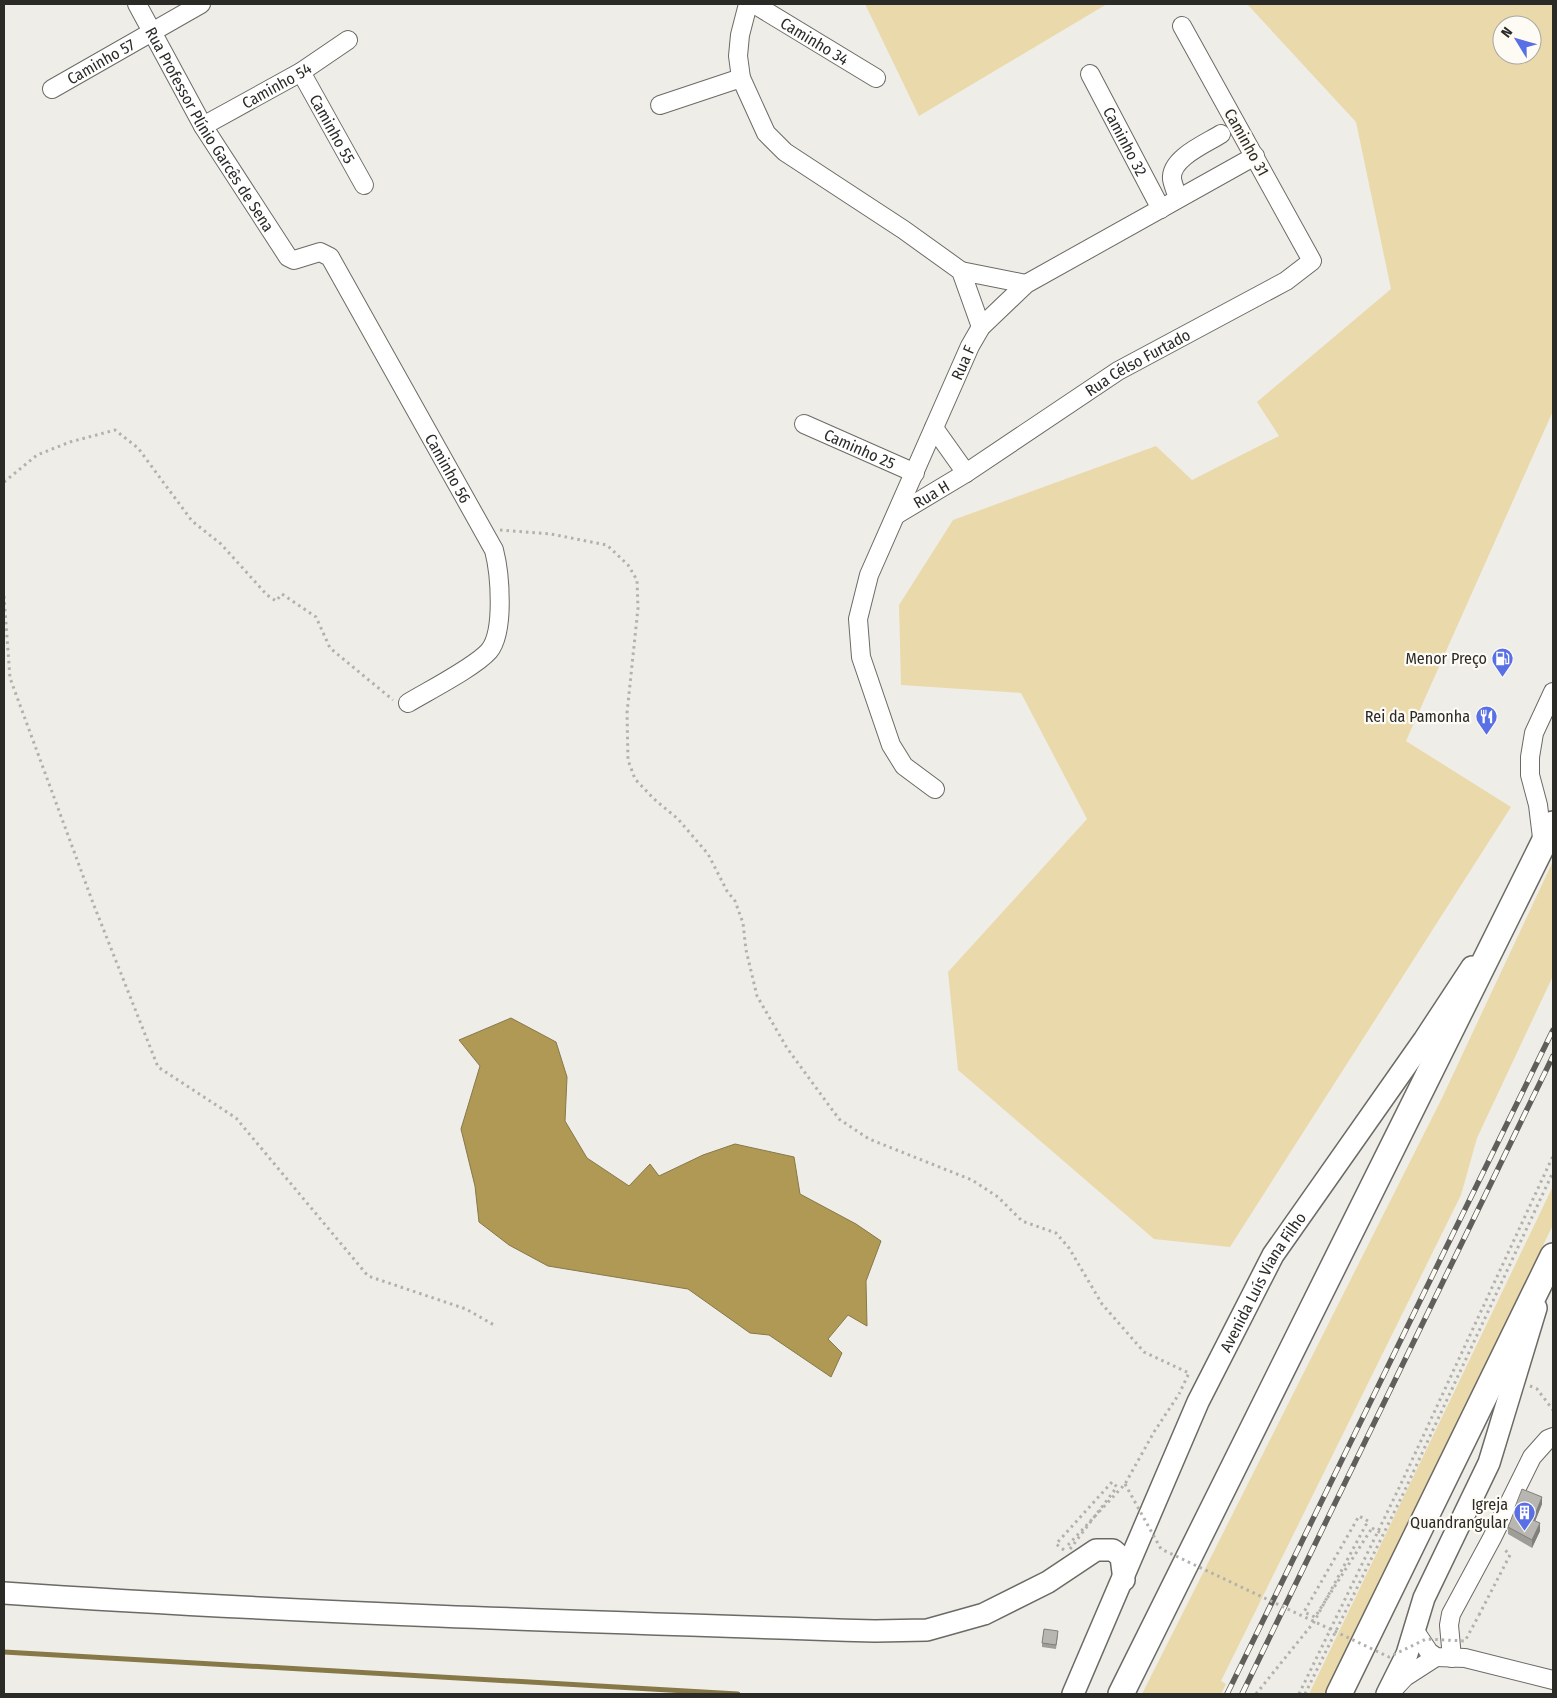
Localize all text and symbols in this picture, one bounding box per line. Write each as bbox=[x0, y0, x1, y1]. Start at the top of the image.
street label: Caminho 34 bbox=[777, 13, 852, 69]
north arrow bbox=[1492, 15, 1542, 65]
street label: Rua Professor Plínio Garcês de Sena bbox=[141, 24, 278, 235]
text: N bbox=[1498, 24, 1516, 41]
street label: Caminho 57 bbox=[64, 35, 139, 88]
street label: Caminho 54 bbox=[239, 59, 315, 113]
street label: Caminho 55 bbox=[305, 91, 359, 167]
street label: Caminho 32 bbox=[1099, 104, 1151, 179]
street label: Caminho 31 bbox=[1220, 105, 1273, 179]
street label: Rua Célso Furtado bbox=[1082, 325, 1194, 400]
street label: Rua F bbox=[947, 343, 979, 383]
street label: Caminho 25 bbox=[821, 425, 898, 473]
street label: Caminho 56 bbox=[421, 430, 475, 507]
street label: Rua H bbox=[910, 476, 953, 512]
fuel station icon: Menor Preço bbox=[1491, 646, 1515, 677]
place label: Menor Preço bbox=[1405, 649, 1487, 668]
restaurant icon: Rei da Pamonha bbox=[1474, 704, 1498, 735]
place label: Rei da Pamonha bbox=[1365, 707, 1470, 726]
street label: Avenida Luís Viana Filho bbox=[1216, 1209, 1310, 1355]
place label: Igreja Quandrangular bbox=[1410, 1495, 1508, 1532]
building icon: Igreja Quandrangular bbox=[1512, 1501, 1536, 1532]

